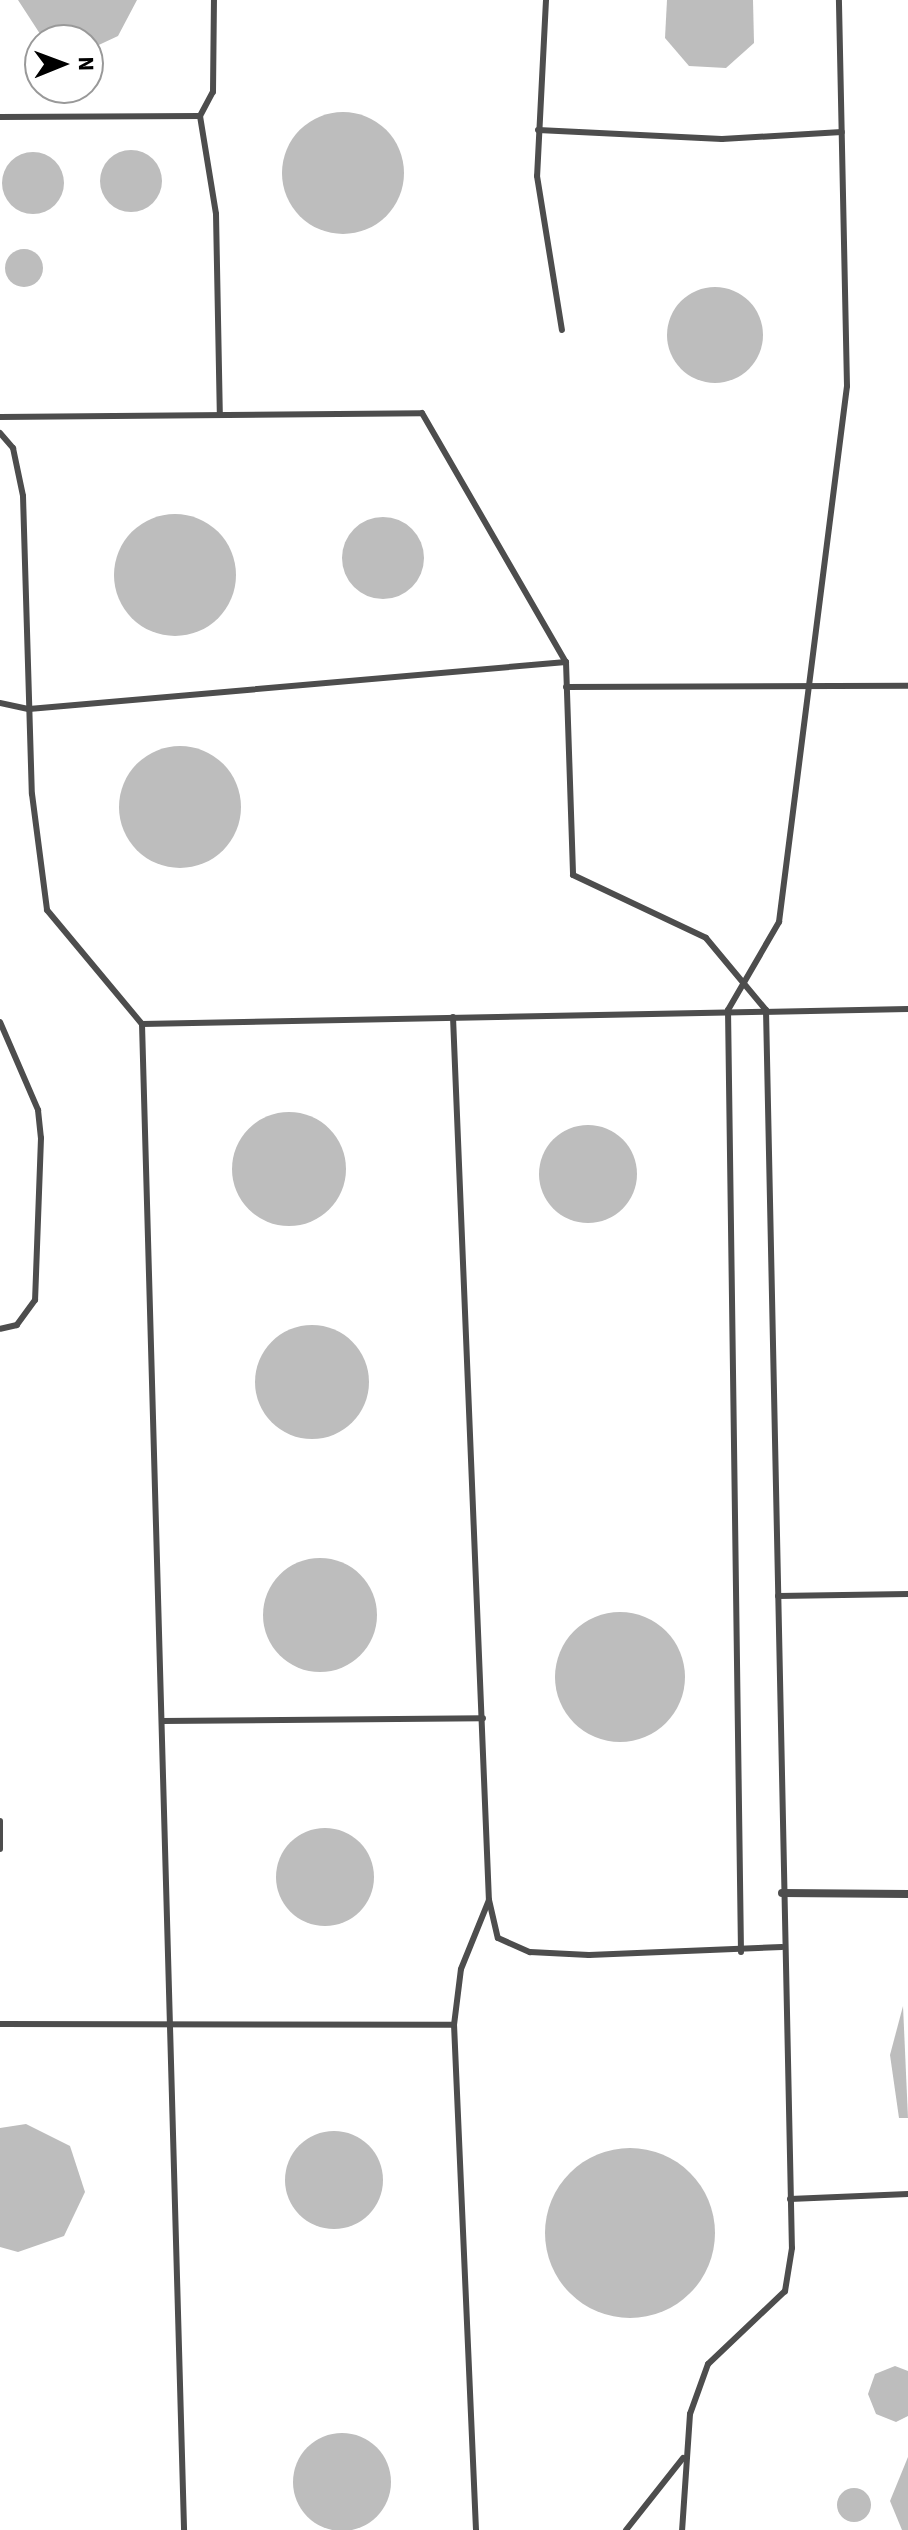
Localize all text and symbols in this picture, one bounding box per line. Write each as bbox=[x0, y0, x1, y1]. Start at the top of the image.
north arrow bbox=[24, 24, 104, 104]
text: N bbox=[70, 56, 102, 71]

